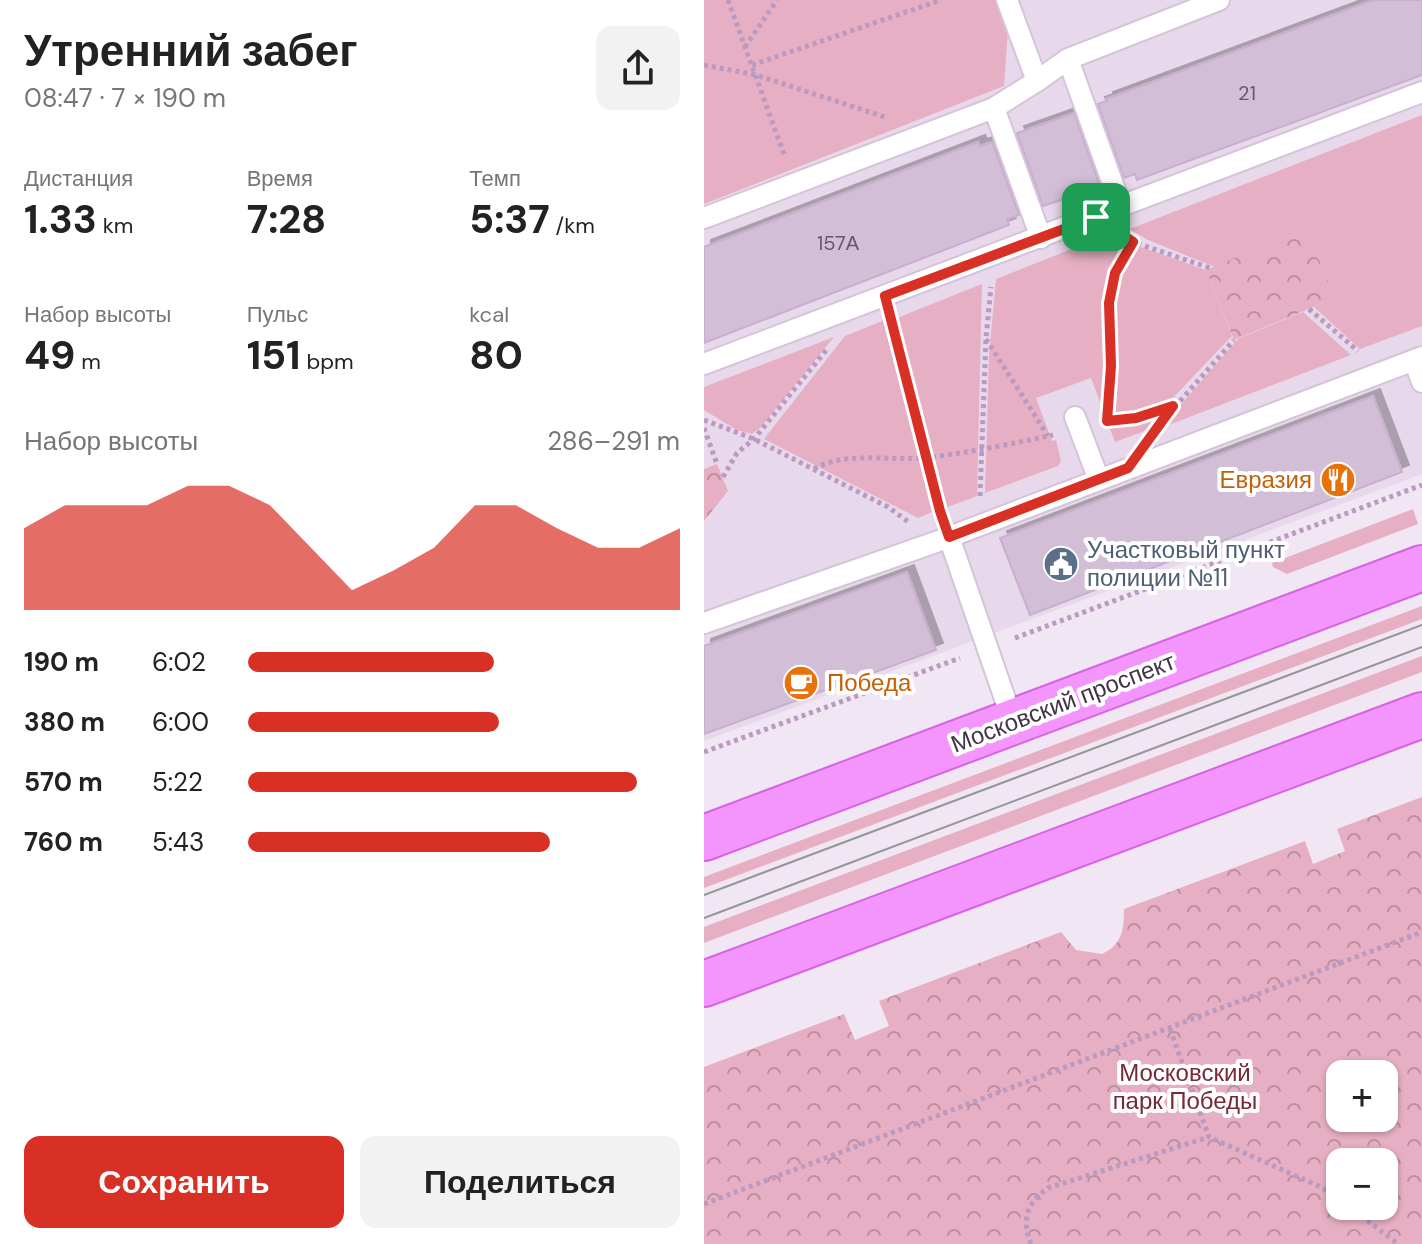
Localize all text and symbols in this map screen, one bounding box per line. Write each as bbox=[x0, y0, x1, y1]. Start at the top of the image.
text: Утренний забег bbox=[24, 22, 358, 80]
button: share bbox=[596, 26, 680, 110]
house number: 21 bbox=[1238, 80, 1256, 106]
text: 08:47 · 7 × 190 m bbox=[24, 81, 226, 115]
text: Дистанция bbox=[24, 164, 133, 193]
text: Время bbox=[247, 164, 313, 193]
text: Темп bbox=[469, 164, 521, 193]
pin bbox=[1062, 183, 1130, 251]
text: 1.33 bbox=[24, 193, 97, 245]
text: 7:28 bbox=[247, 193, 326, 245]
text: 5:37 bbox=[469, 193, 550, 245]
icon: arrive bbox=[1074, 195, 1118, 239]
text: km bbox=[97, 211, 133, 240]
text: /km bbox=[550, 211, 595, 240]
house number: 157А bbox=[817, 230, 860, 256]
text: Набор высоты bbox=[24, 300, 171, 329]
text: Пульс bbox=[247, 300, 308, 329]
text: kcal bbox=[469, 300, 509, 329]
text: 49 bbox=[24, 329, 75, 381]
text: 151 bbox=[247, 329, 301, 381]
text: 80 bbox=[469, 329, 523, 381]
text: m bbox=[75, 347, 101, 376]
text: bpm bbox=[301, 347, 354, 376]
text: Набор высоты bbox=[24, 424, 198, 458]
text: 286–291 m bbox=[547, 424, 680, 458]
restaurant icon: Евразия bbox=[1319, 461, 1357, 499]
place label: Евразия bbox=[1219, 464, 1312, 495]
place label: Участковый пункт полиции №11 bbox=[1087, 534, 1285, 593]
public building icon: Участковый пункт полиции №11 bbox=[1042, 545, 1080, 583]
text: 190 m bbox=[24, 645, 99, 679]
text: 6:02 bbox=[152, 645, 206, 679]
street label: Московский проспект bbox=[946, 645, 1179, 760]
cafe icon: Победа bbox=[782, 664, 820, 702]
place label: Победа bbox=[827, 667, 912, 698]
text: 380 m bbox=[24, 705, 105, 739]
text: 6:00 bbox=[152, 705, 209, 739]
text: 570 m bbox=[24, 765, 103, 799]
text: 5:22 bbox=[152, 765, 203, 799]
text: 760 m bbox=[24, 825, 103, 859]
text: 5:43 bbox=[152, 825, 204, 859]
park label: Московский парк Победы bbox=[1113, 1057, 1257, 1116]
map controls bbox=[1326, 1060, 1398, 1220]
button: + bbox=[1326, 1060, 1398, 1132]
button: Сохранить bbox=[24, 1136, 344, 1228]
button: Поделиться bbox=[360, 1136, 680, 1228]
button: − bbox=[1326, 1148, 1398, 1220]

